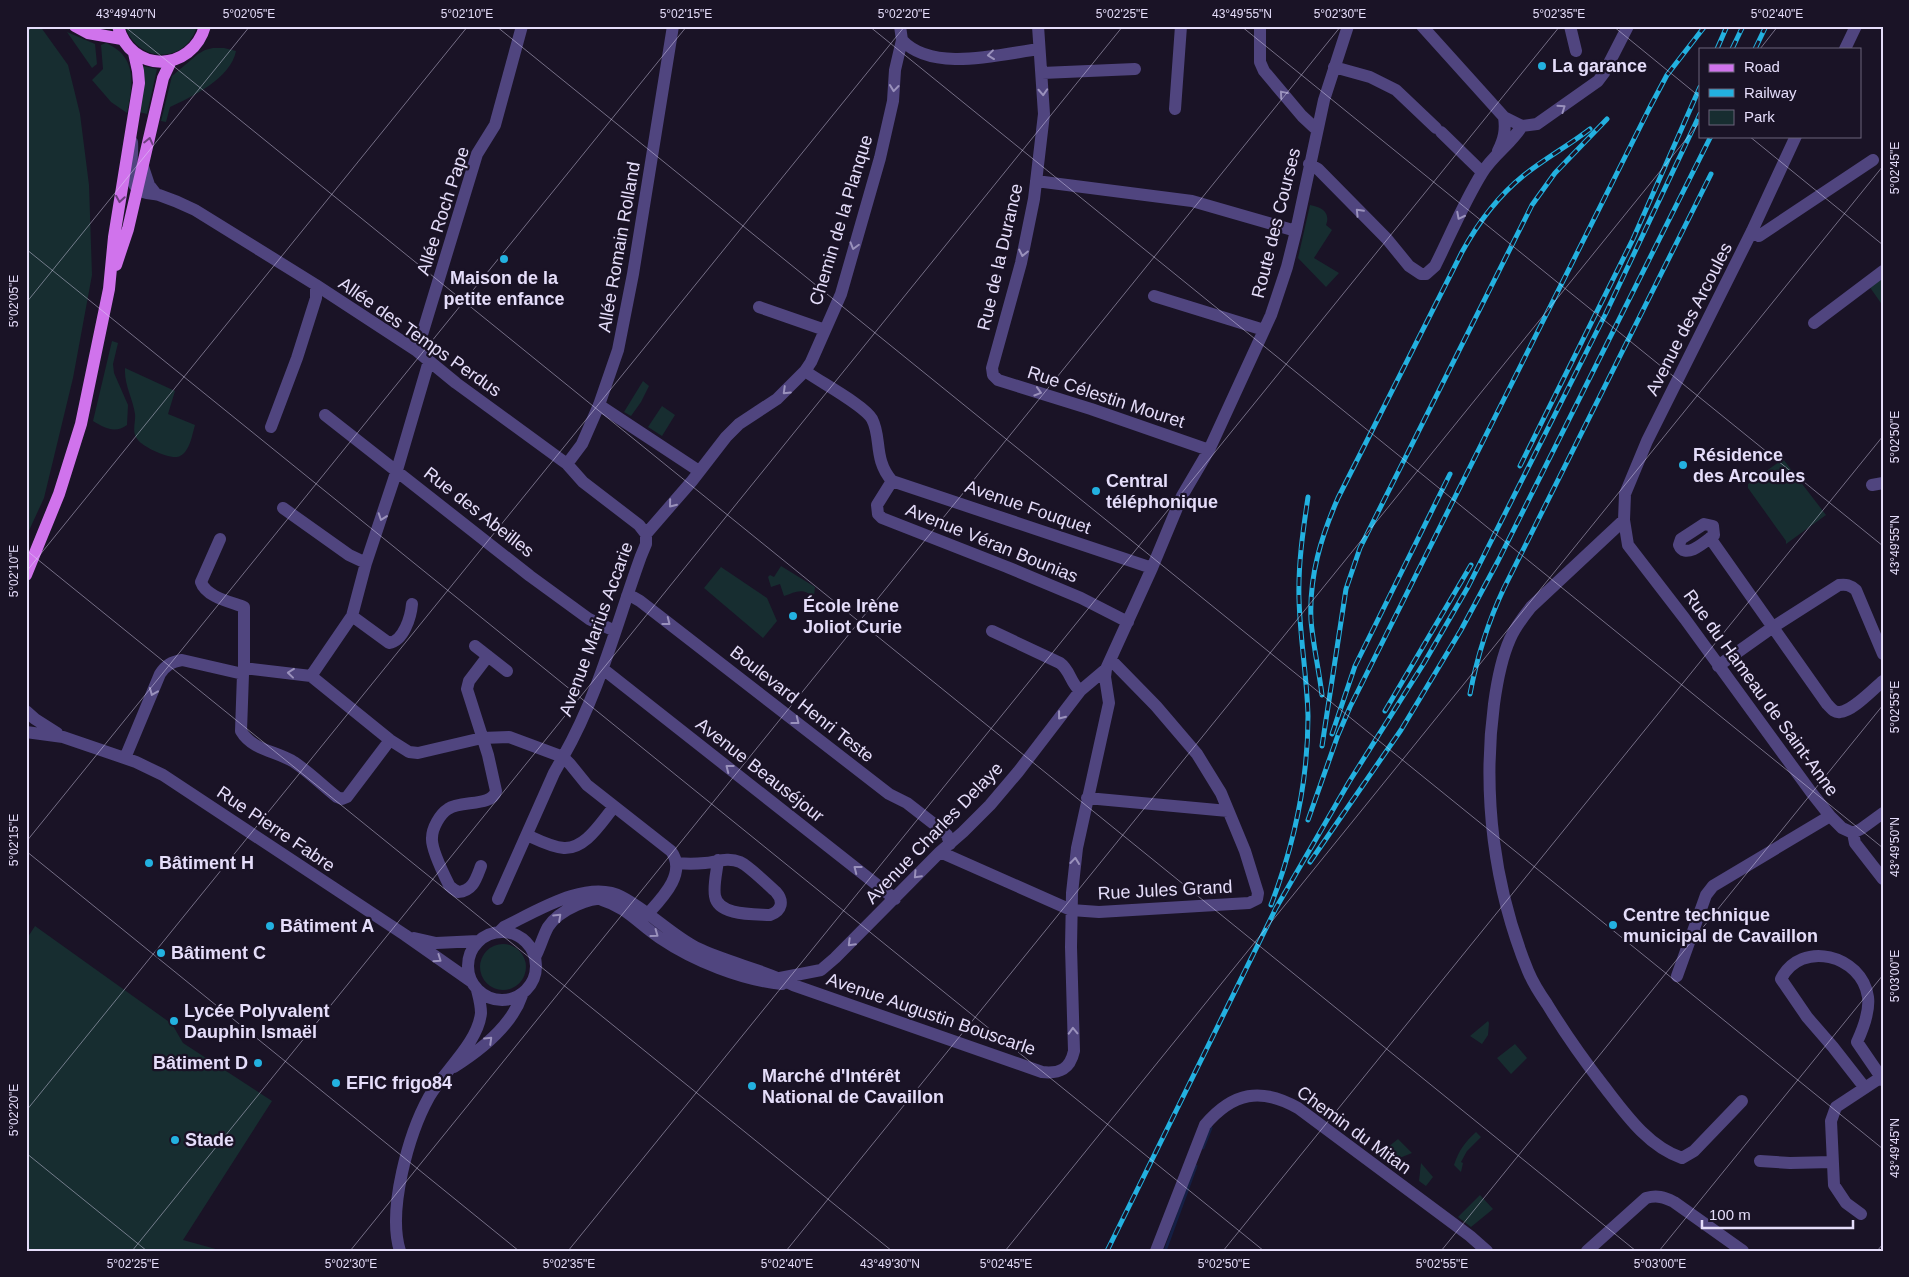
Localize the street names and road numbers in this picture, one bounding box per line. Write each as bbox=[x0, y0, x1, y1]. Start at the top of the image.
street label: Chemin de la Planque bbox=[806, 132, 876, 308]
street label: Allée Roch Pape bbox=[413, 144, 473, 278]
street label: Route des Courses bbox=[1248, 146, 1304, 300]
street label: Allée Romain Rolland bbox=[594, 160, 644, 334]
street label: Rue de la Durance bbox=[973, 182, 1027, 332]
street label: Avenue des Arcoules bbox=[1642, 239, 1736, 399]
street label: Allée des Temps Perdus bbox=[335, 273, 505, 401]
street label: Rue Célestin Mouret bbox=[1025, 362, 1187, 432]
street label: Rue des Abeilles bbox=[420, 463, 538, 561]
street label: Avenue Fouquet bbox=[962, 476, 1094, 538]
street label: Avenue Véran Bounias bbox=[903, 499, 1081, 587]
street label: Avenue Marius Accarie bbox=[555, 539, 637, 719]
street label: Rue du Hameau de Saint-Anne bbox=[1679, 586, 1843, 800]
street label: Boulevard Henri Teste bbox=[726, 642, 878, 766]
street label: Avenue Beauséjour bbox=[692, 714, 828, 826]
street label: Avenue Charles Delaye bbox=[861, 758, 1007, 908]
street label: Rue Pierre Fabre bbox=[213, 782, 339, 876]
street label: Rue Jules Grand bbox=[1097, 876, 1233, 904]
street label: Avenue Augustin Bouscarle bbox=[824, 969, 1038, 1059]
street label: Chemin du Mitan bbox=[1293, 1082, 1415, 1178]

